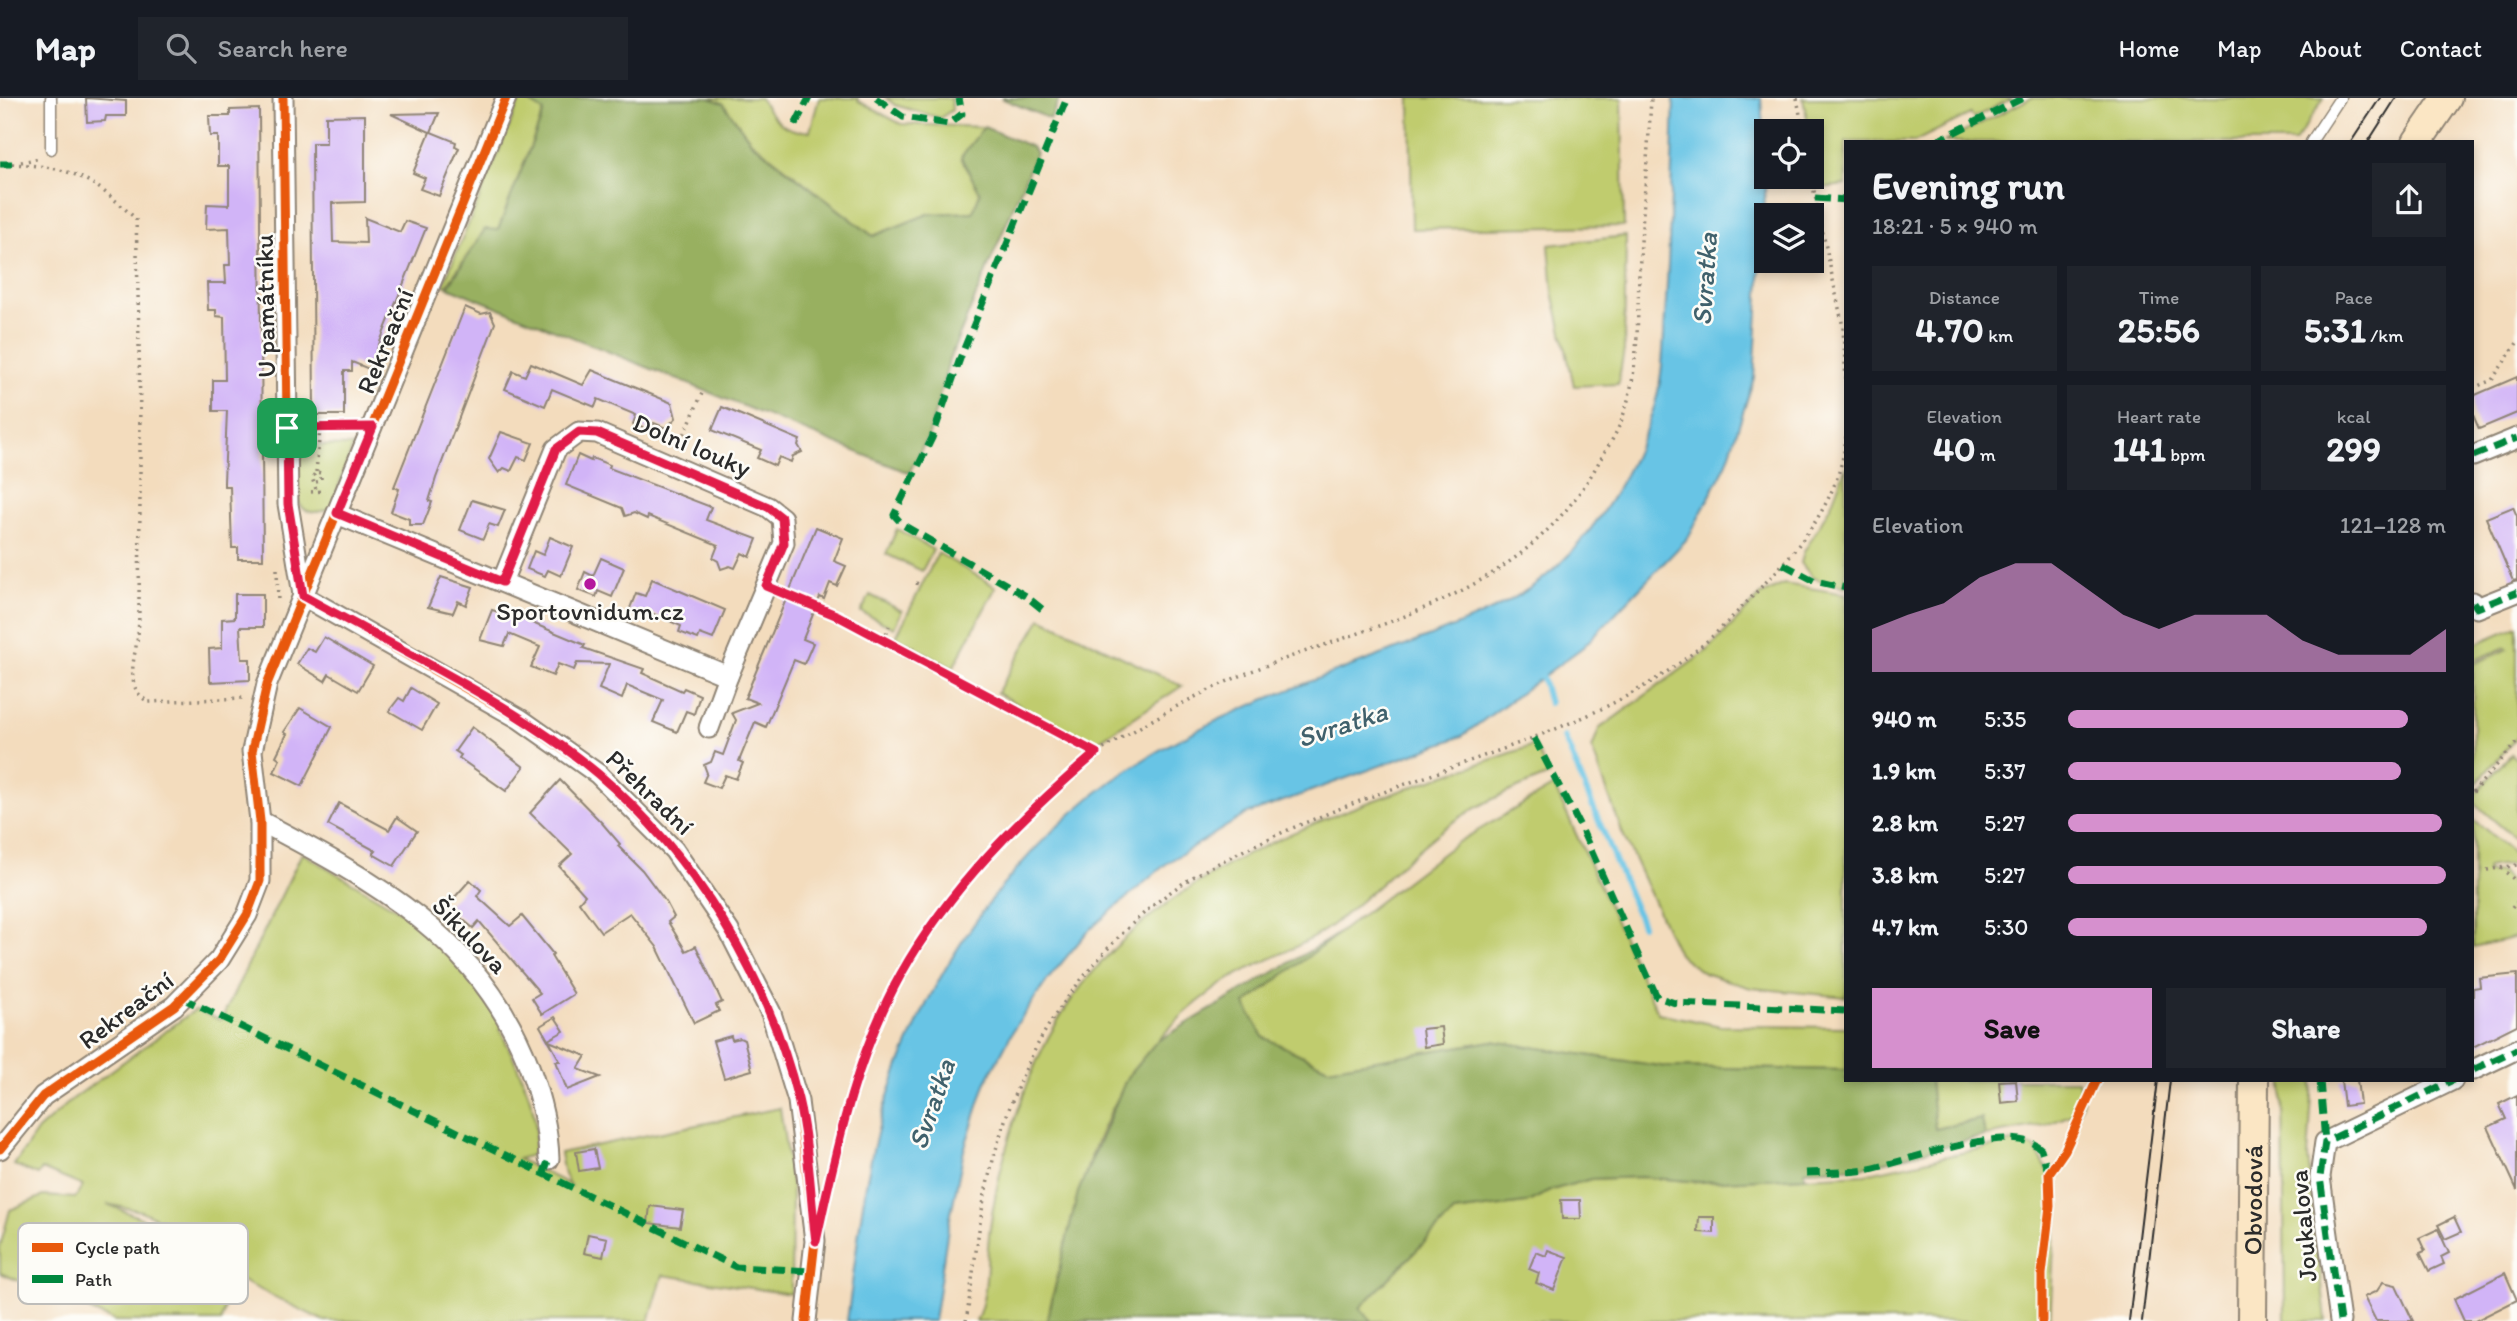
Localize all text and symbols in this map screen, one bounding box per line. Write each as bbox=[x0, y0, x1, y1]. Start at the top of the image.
search box bbox=[138, 17, 628, 80]
text: Map bbox=[35, 29, 96, 68]
icon: search bbox=[162, 29, 200, 67]
text: Search here bbox=[218, 32, 348, 64]
text: Home bbox=[2119, 34, 2179, 63]
text: Map bbox=[2217, 34, 2261, 63]
text: About bbox=[2299, 34, 2362, 63]
text: Contact bbox=[2400, 34, 2482, 63]
map controls bbox=[1754, 119, 1824, 273]
button: locate bbox=[1754, 119, 1824, 189]
text: Evening run bbox=[1872, 163, 2065, 209]
button: share bbox=[2372, 163, 2446, 237]
button: layers bbox=[1754, 203, 1824, 273]
text: 18:21 · 5 × 940 m bbox=[1872, 212, 2038, 240]
water label: Svratka bbox=[1684, 230, 1724, 326]
street label: U památníku bbox=[248, 234, 282, 378]
street label: Rekreační bbox=[349, 283, 421, 398]
text: Distance bbox=[1929, 286, 2000, 309]
text: Time bbox=[2139, 286, 2179, 309]
text: Pace bbox=[2335, 286, 2373, 309]
text: 4.70 bbox=[1915, 309, 1984, 351]
text: 25:56 bbox=[2118, 309, 2200, 351]
text: 5:31 bbox=[2304, 309, 2366, 351]
text: km bbox=[1984, 324, 2013, 347]
text: /km bbox=[2366, 324, 2404, 347]
pin bbox=[257, 398, 317, 458]
text: Elevation bbox=[1927, 405, 2002, 428]
text: Heart rate bbox=[2117, 405, 2201, 428]
text: kcal bbox=[2337, 405, 2371, 428]
street label: Dolní louky bbox=[628, 406, 756, 484]
icon: arrive bbox=[268, 409, 306, 447]
text: 40 bbox=[1933, 428, 1976, 470]
text: 141 bbox=[2112, 428, 2166, 470]
text: 299 bbox=[2326, 428, 2381, 470]
text: m bbox=[1976, 443, 1996, 466]
text: bpm bbox=[2166, 443, 2206, 466]
text: Elevation bbox=[1872, 511, 1963, 539]
text: 121–128 m bbox=[2340, 511, 2446, 539]
marker: Sportovnidum.cz bbox=[582, 576, 598, 592]
place label: Sportovnidum.cz bbox=[496, 595, 684, 627]
water label: Svratka bbox=[1293, 693, 1392, 754]
text: 940 m bbox=[1872, 705, 1937, 733]
text: 5:35 bbox=[1984, 705, 2026, 733]
street label: Přehradní bbox=[599, 742, 701, 842]
text: 1.9 km bbox=[1872, 757, 1936, 785]
text: 5:37 bbox=[1984, 757, 2026, 785]
text: 2.8 km bbox=[1872, 809, 1938, 837]
text: 5:27 bbox=[1984, 809, 2025, 837]
text: 3.8 km bbox=[1872, 861, 1938, 889]
text: 5:27 bbox=[1984, 861, 2025, 889]
street label: Šikulova bbox=[425, 890, 515, 981]
text: 4.7 km bbox=[1872, 913, 1938, 941]
text: 5:30 bbox=[1984, 913, 2028, 941]
street label: Rekreační bbox=[72, 964, 180, 1056]
button: Save bbox=[1872, 988, 2152, 1068]
button: Share bbox=[2166, 988, 2446, 1068]
water label: Svratka bbox=[900, 1054, 963, 1153]
street label: Obvodová bbox=[2237, 1144, 2269, 1255]
street label: Joukalova bbox=[2282, 1169, 2324, 1283]
legend bbox=[18, 1223, 248, 1304]
text: Cycle path bbox=[75, 1236, 160, 1259]
text: Path bbox=[75, 1268, 112, 1291]

